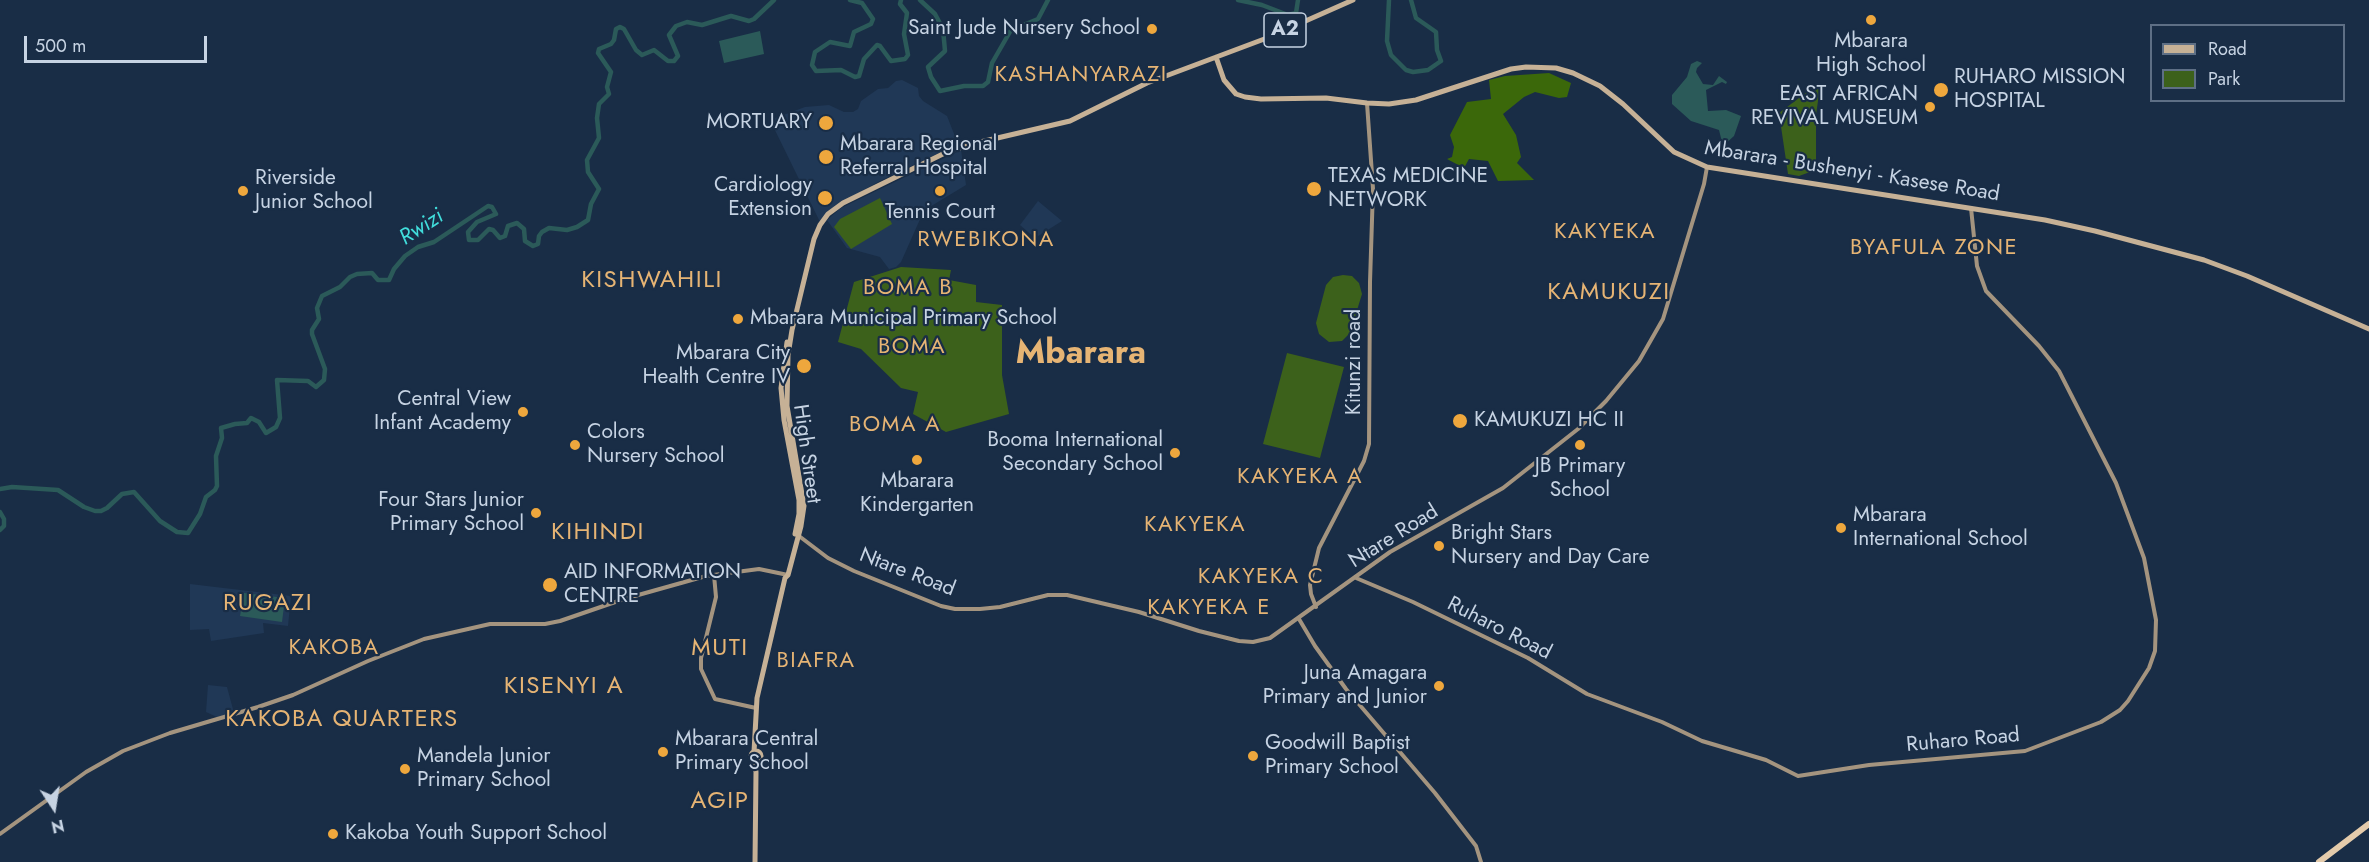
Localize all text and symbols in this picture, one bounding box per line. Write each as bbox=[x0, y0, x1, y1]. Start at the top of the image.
road number: A2 bbox=[1264, 13, 1306, 47]
marker: Mbarara High School bbox=[1864, 13, 1878, 27]
place label: Saint Jude Nursery School bbox=[908, 16, 1140, 42]
marker: Saint Jude Nursery School bbox=[1145, 22, 1159, 36]
scale bar bbox=[27, 24, 210, 62]
legend bbox=[2150, 24, 2345, 102]
place label: Mbarara High School bbox=[1816, 29, 1926, 79]
text: 500 m bbox=[35, 33, 86, 59]
text: Road bbox=[2208, 36, 2247, 62]
district label: KASHANYARAZI bbox=[994, 63, 1168, 89]
place label: RUHARO MISSION HOSPITAL bbox=[1954, 65, 2126, 115]
text: Park bbox=[2208, 66, 2240, 92]
marker: RUHARO MISSION HOSPITAL bbox=[1932, 81, 1950, 99]
place label: EAST AFRICAN REVIVAL MUSEUM bbox=[1751, 82, 1918, 132]
marker: EAST AFRICAN REVIVAL MUSEUM bbox=[1923, 100, 1937, 114]
place label: MORTUARY bbox=[706, 110, 812, 136]
marker: MORTUARY bbox=[817, 114, 835, 132]
place label: Mbarara Regional Referral Hospital bbox=[840, 132, 997, 182]
street label: Mbarara - Bushenyi - Kasese Road bbox=[1703, 136, 2001, 208]
marker: Mbarara Regional Referral Hospital bbox=[817, 148, 835, 166]
place label: TEXAS MEDICINE NETWORK bbox=[1328, 164, 1488, 214]
place label: Riverside Junior School bbox=[255, 166, 373, 216]
place label: Cardiology Extension bbox=[714, 173, 812, 223]
marker: TEXAS MEDICINE NETWORK bbox=[1305, 180, 1323, 198]
marker: Riverside Junior School bbox=[236, 184, 250, 198]
marker: Tennis Court bbox=[933, 184, 947, 198]
marker: Cardiology Extension bbox=[816, 189, 834, 207]
place label: Tennis Court bbox=[885, 200, 995, 226]
water label: Rwizi bbox=[395, 204, 449, 252]
district label: KAKYEKA bbox=[1554, 220, 1656, 246]
district label: RWEBIKONA bbox=[917, 228, 1055, 254]
district label: BYAFULA ZONE bbox=[1850, 236, 2018, 262]
district label: KISHWAHILI bbox=[581, 267, 723, 295]
district label: BOMA B bbox=[863, 276, 953, 302]
district label: KAMUKUZI bbox=[1547, 279, 1671, 307]
place label: Mbarara Municipal Primary School bbox=[750, 306, 1057, 332]
street label: Kitunzi road bbox=[1342, 309, 1368, 415]
marker: Mbarara Municipal Primary School bbox=[731, 312, 745, 326]
district label: BOMA bbox=[878, 335, 946, 361]
district label: Mbarara bbox=[1016, 335, 1146, 375]
place label: Mbarara City Health Centre IV bbox=[643, 341, 790, 391]
marker: Mbarara City Health Centre IV bbox=[795, 357, 813, 375]
place label: Central View Infant Academy bbox=[374, 387, 511, 437]
street label: High Street bbox=[787, 403, 825, 505]
marker: Central View Infant Academy bbox=[516, 405, 530, 419]
place label: KAMUKUZI HC II bbox=[1474, 408, 1624, 434]
marker: KAMUKUZI HC II bbox=[1451, 412, 1469, 430]
district label: BOMA A bbox=[849, 413, 941, 439]
place label: Colors Nursery School bbox=[587, 420, 724, 470]
place label: Booma International Secondary School bbox=[987, 428, 1163, 478]
marker: Colors Nursery School bbox=[568, 438, 582, 452]
marker: JB Primary School bbox=[1573, 438, 1587, 452]
marker: Booma International Secondary School bbox=[1168, 446, 1182, 460]
marker: Mbarara Kindergarten bbox=[910, 453, 924, 467]
place label: JB Primary School bbox=[1535, 454, 1625, 504]
district label: KAKYEKA A bbox=[1237, 465, 1363, 491]
place label: Mbarara Kindergarten bbox=[860, 469, 974, 519]
place label: Four Stars Junior Primary School bbox=[378, 488, 524, 538]
street label: Ntare Road bbox=[1345, 500, 1443, 574]
place label: Mbarara International School bbox=[1853, 503, 2028, 553]
marker: Four Stars Junior Primary School bbox=[529, 506, 543, 520]
district label: KAKYEKA bbox=[1144, 513, 1246, 539]
district label: KIHINDI bbox=[551, 519, 645, 547]
place label: Bright Stars Nursery and Day Care bbox=[1451, 521, 1650, 571]
marker: Mbarara International School bbox=[1834, 521, 1848, 535]
marker: Bright Stars Nursery and Day Care bbox=[1432, 539, 1446, 553]
street label: Ntare Road bbox=[855, 543, 959, 603]
place label: AID INFORMATION CENTRE bbox=[564, 560, 741, 610]
district label: KAKYEKA C bbox=[1198, 565, 1324, 591]
marker: AID INFORMATION CENTRE bbox=[541, 576, 559, 594]
district label: RUGAZI bbox=[223, 590, 313, 618]
street label: Ruharo Road bbox=[1443, 592, 1555, 666]
district label: KAKYEKA E bbox=[1147, 596, 1271, 622]
district label: MUTI bbox=[691, 635, 749, 663]
district label: KAKOBA bbox=[288, 636, 380, 662]
district label: BIAFRA bbox=[776, 649, 856, 675]
place label: Juna Amagara Primary and Junior bbox=[1263, 661, 1427, 711]
district label: KISENYI A bbox=[504, 673, 624, 701]
marker: Juna Amagara Primary and Junior bbox=[1432, 679, 1446, 693]
district label: KAKOBA QUARTERS bbox=[225, 706, 459, 734]
street label: Ruharo Road bbox=[1905, 723, 2021, 759]
place label: Mbarara Central Primary School bbox=[675, 727, 818, 777]
place label: Goodwill Baptist Primary School bbox=[1265, 731, 1410, 781]
place label: Mandela Junior Primary School bbox=[417, 744, 551, 794]
marker: Mbarara Central Primary School bbox=[656, 745, 670, 759]
marker: Goodwill Baptist Primary School bbox=[1246, 749, 1260, 763]
marker: Mandela Junior Primary School bbox=[398, 762, 412, 776]
north arrow bbox=[24, 778, 84, 838]
district label: AGIP bbox=[691, 788, 749, 816]
text: N bbox=[49, 814, 66, 839]
place label: Kakoba Youth Support School bbox=[345, 821, 607, 847]
marker: Kakoba Youth Support School bbox=[326, 827, 340, 841]

